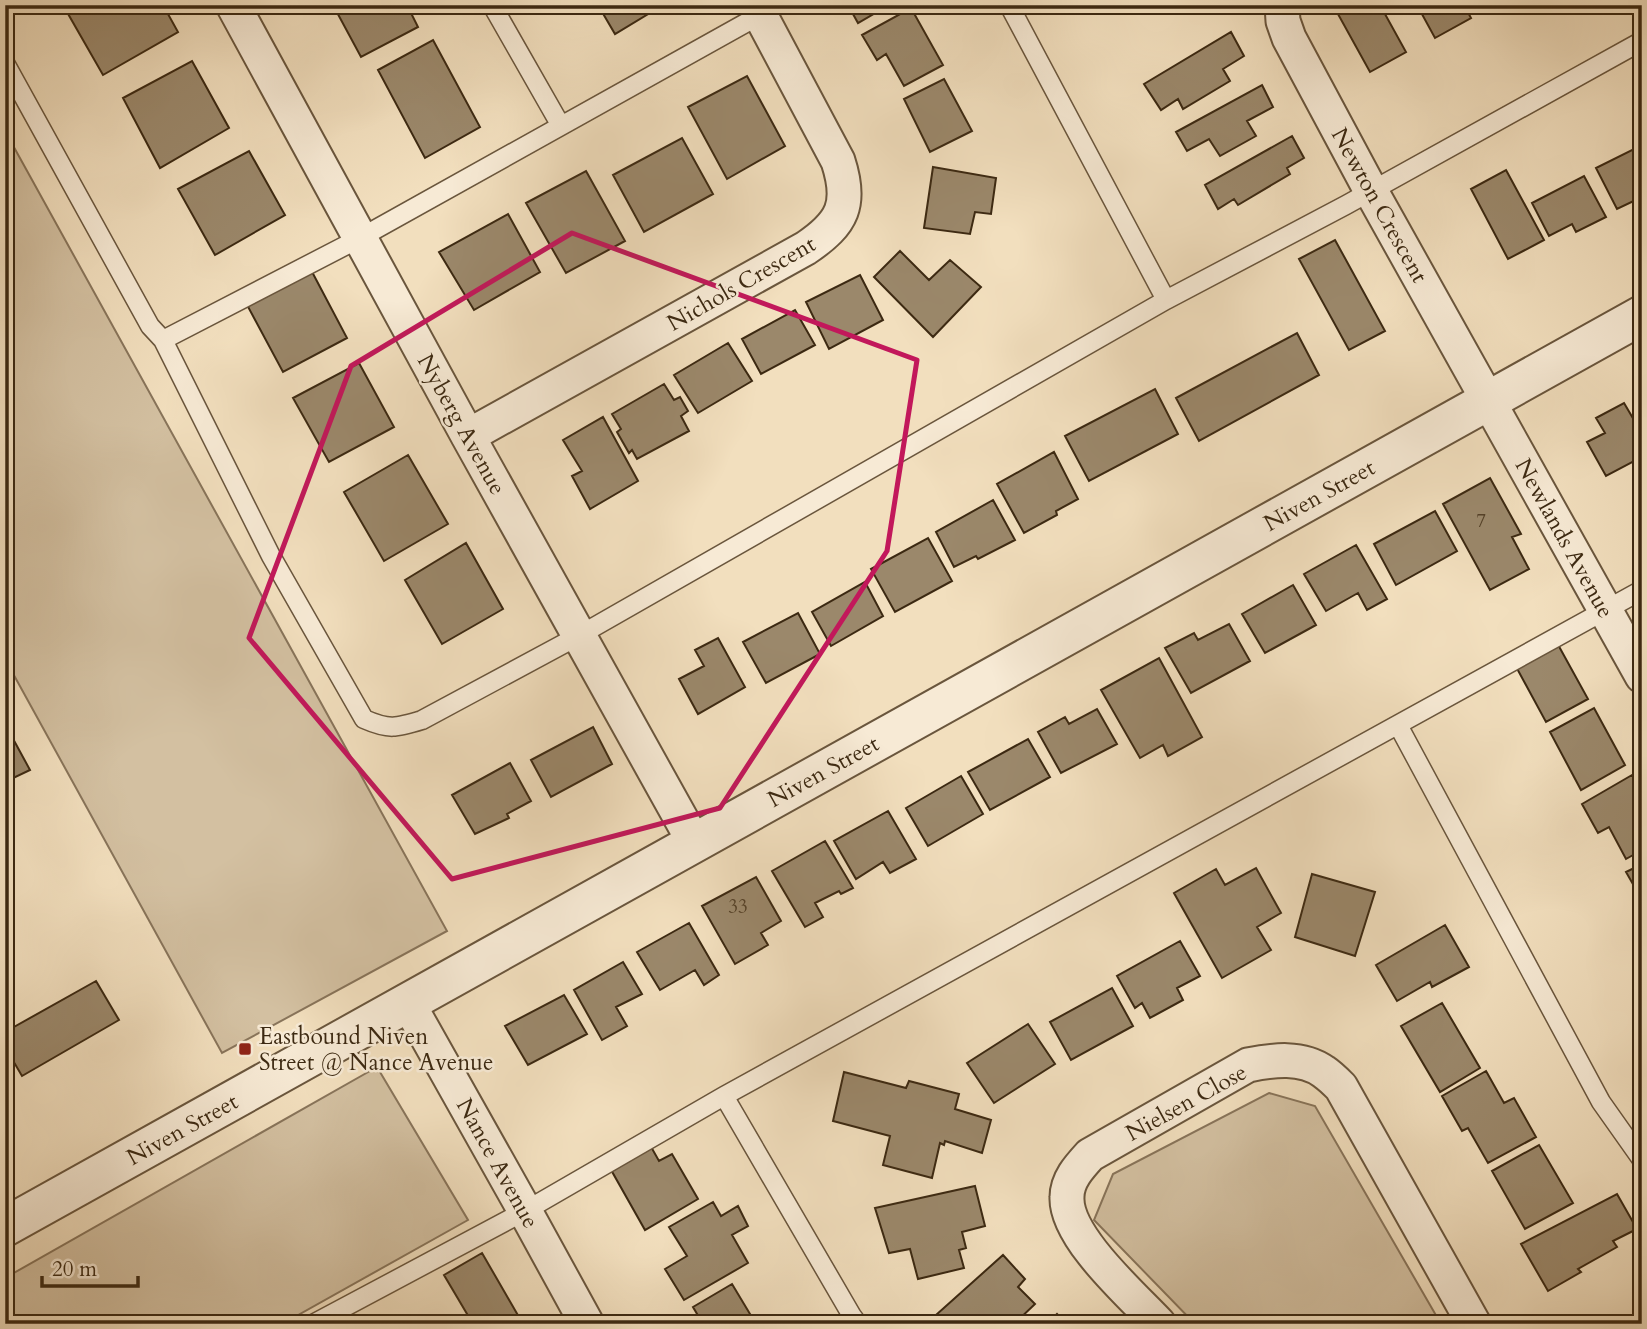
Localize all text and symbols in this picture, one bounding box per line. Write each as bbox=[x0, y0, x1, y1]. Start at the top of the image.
street label: Newton Crescent bbox=[1324, 122, 1435, 288]
street label: Nichols Crescent bbox=[661, 228, 821, 339]
street label: Nyberg Avenue bbox=[410, 348, 513, 500]
street label: Niven Street bbox=[1258, 452, 1380, 539]
street label: Newlands Avenue bbox=[1508, 453, 1621, 624]
house number: 7 bbox=[1476, 508, 1486, 534]
street label: Niven Street bbox=[762, 728, 884, 815]
house number: 33 bbox=[728, 894, 748, 920]
place label: Eastbound Niven Street @ Nance Avenue bbox=[259, 1021, 493, 1078]
marker: Eastbound Niven Street @ Nance Avenue bbox=[237, 1041, 253, 1057]
street label: Nielsen Close bbox=[1120, 1056, 1252, 1148]
street label: Niven Street bbox=[121, 1086, 243, 1173]
street label: Nance Avenue bbox=[449, 1093, 546, 1234]
scale bar bbox=[42, 1245, 138, 1289]
text: 20 m bbox=[52, 1255, 97, 1284]

